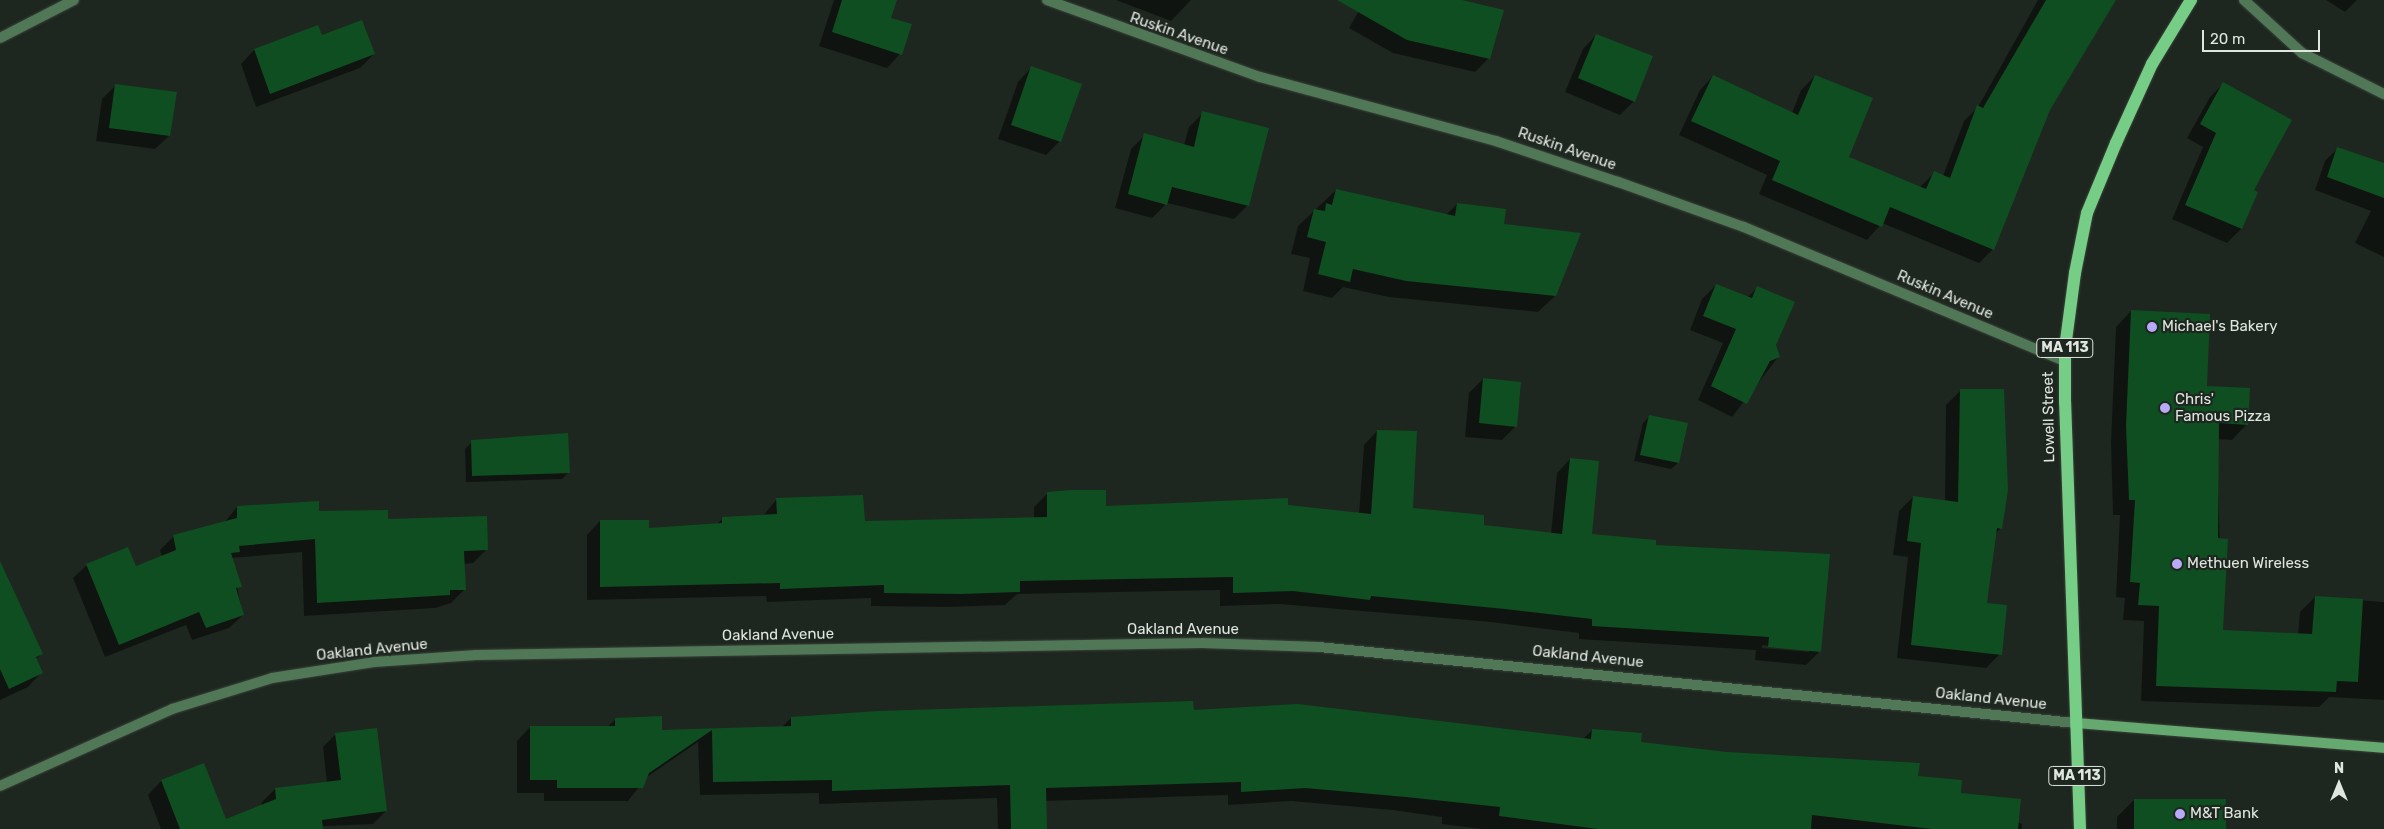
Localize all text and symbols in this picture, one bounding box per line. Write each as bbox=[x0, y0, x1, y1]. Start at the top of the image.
street label: Ruskin Avenue bbox=[1127, 9, 1231, 59]
scale bar bbox=[2204, 20, 2322, 52]
text: 20 m bbox=[2210, 30, 2245, 48]
street label: Ruskin Avenue bbox=[1515, 124, 1619, 174]
street label: Ruskin Avenue bbox=[1894, 267, 1996, 323]
place label: Michael's Bakery bbox=[2162, 318, 2278, 336]
marker: Michael's Bakery bbox=[2146, 321, 2158, 333]
road number: MA 113 bbox=[2035, 336, 2095, 359]
street label: Lowell Street bbox=[2039, 371, 2059, 463]
place label: Chris' Famous Pizza bbox=[2175, 390, 2271, 425]
marker: Chris' Famous Pizza bbox=[2159, 402, 2171, 414]
place label: Methuen Wireless bbox=[2187, 555, 2309, 573]
marker: Methuen Wireless bbox=[2171, 558, 2183, 570]
street label: Oakland Avenue bbox=[1127, 621, 1239, 639]
street label: Oakland Avenue bbox=[722, 625, 834, 645]
street label: Oakland Avenue bbox=[315, 635, 429, 665]
street label: Oakland Avenue bbox=[1531, 642, 1645, 672]
street label: Oakland Avenue bbox=[1934, 684, 2048, 714]
north arrow bbox=[2314, 759, 2364, 809]
text: N bbox=[2334, 760, 2344, 777]
road number: MA 113 bbox=[2047, 764, 2107, 788]
place label: M&T Bank bbox=[2190, 805, 2259, 823]
marker: M&T Bank bbox=[2174, 808, 2186, 820]

